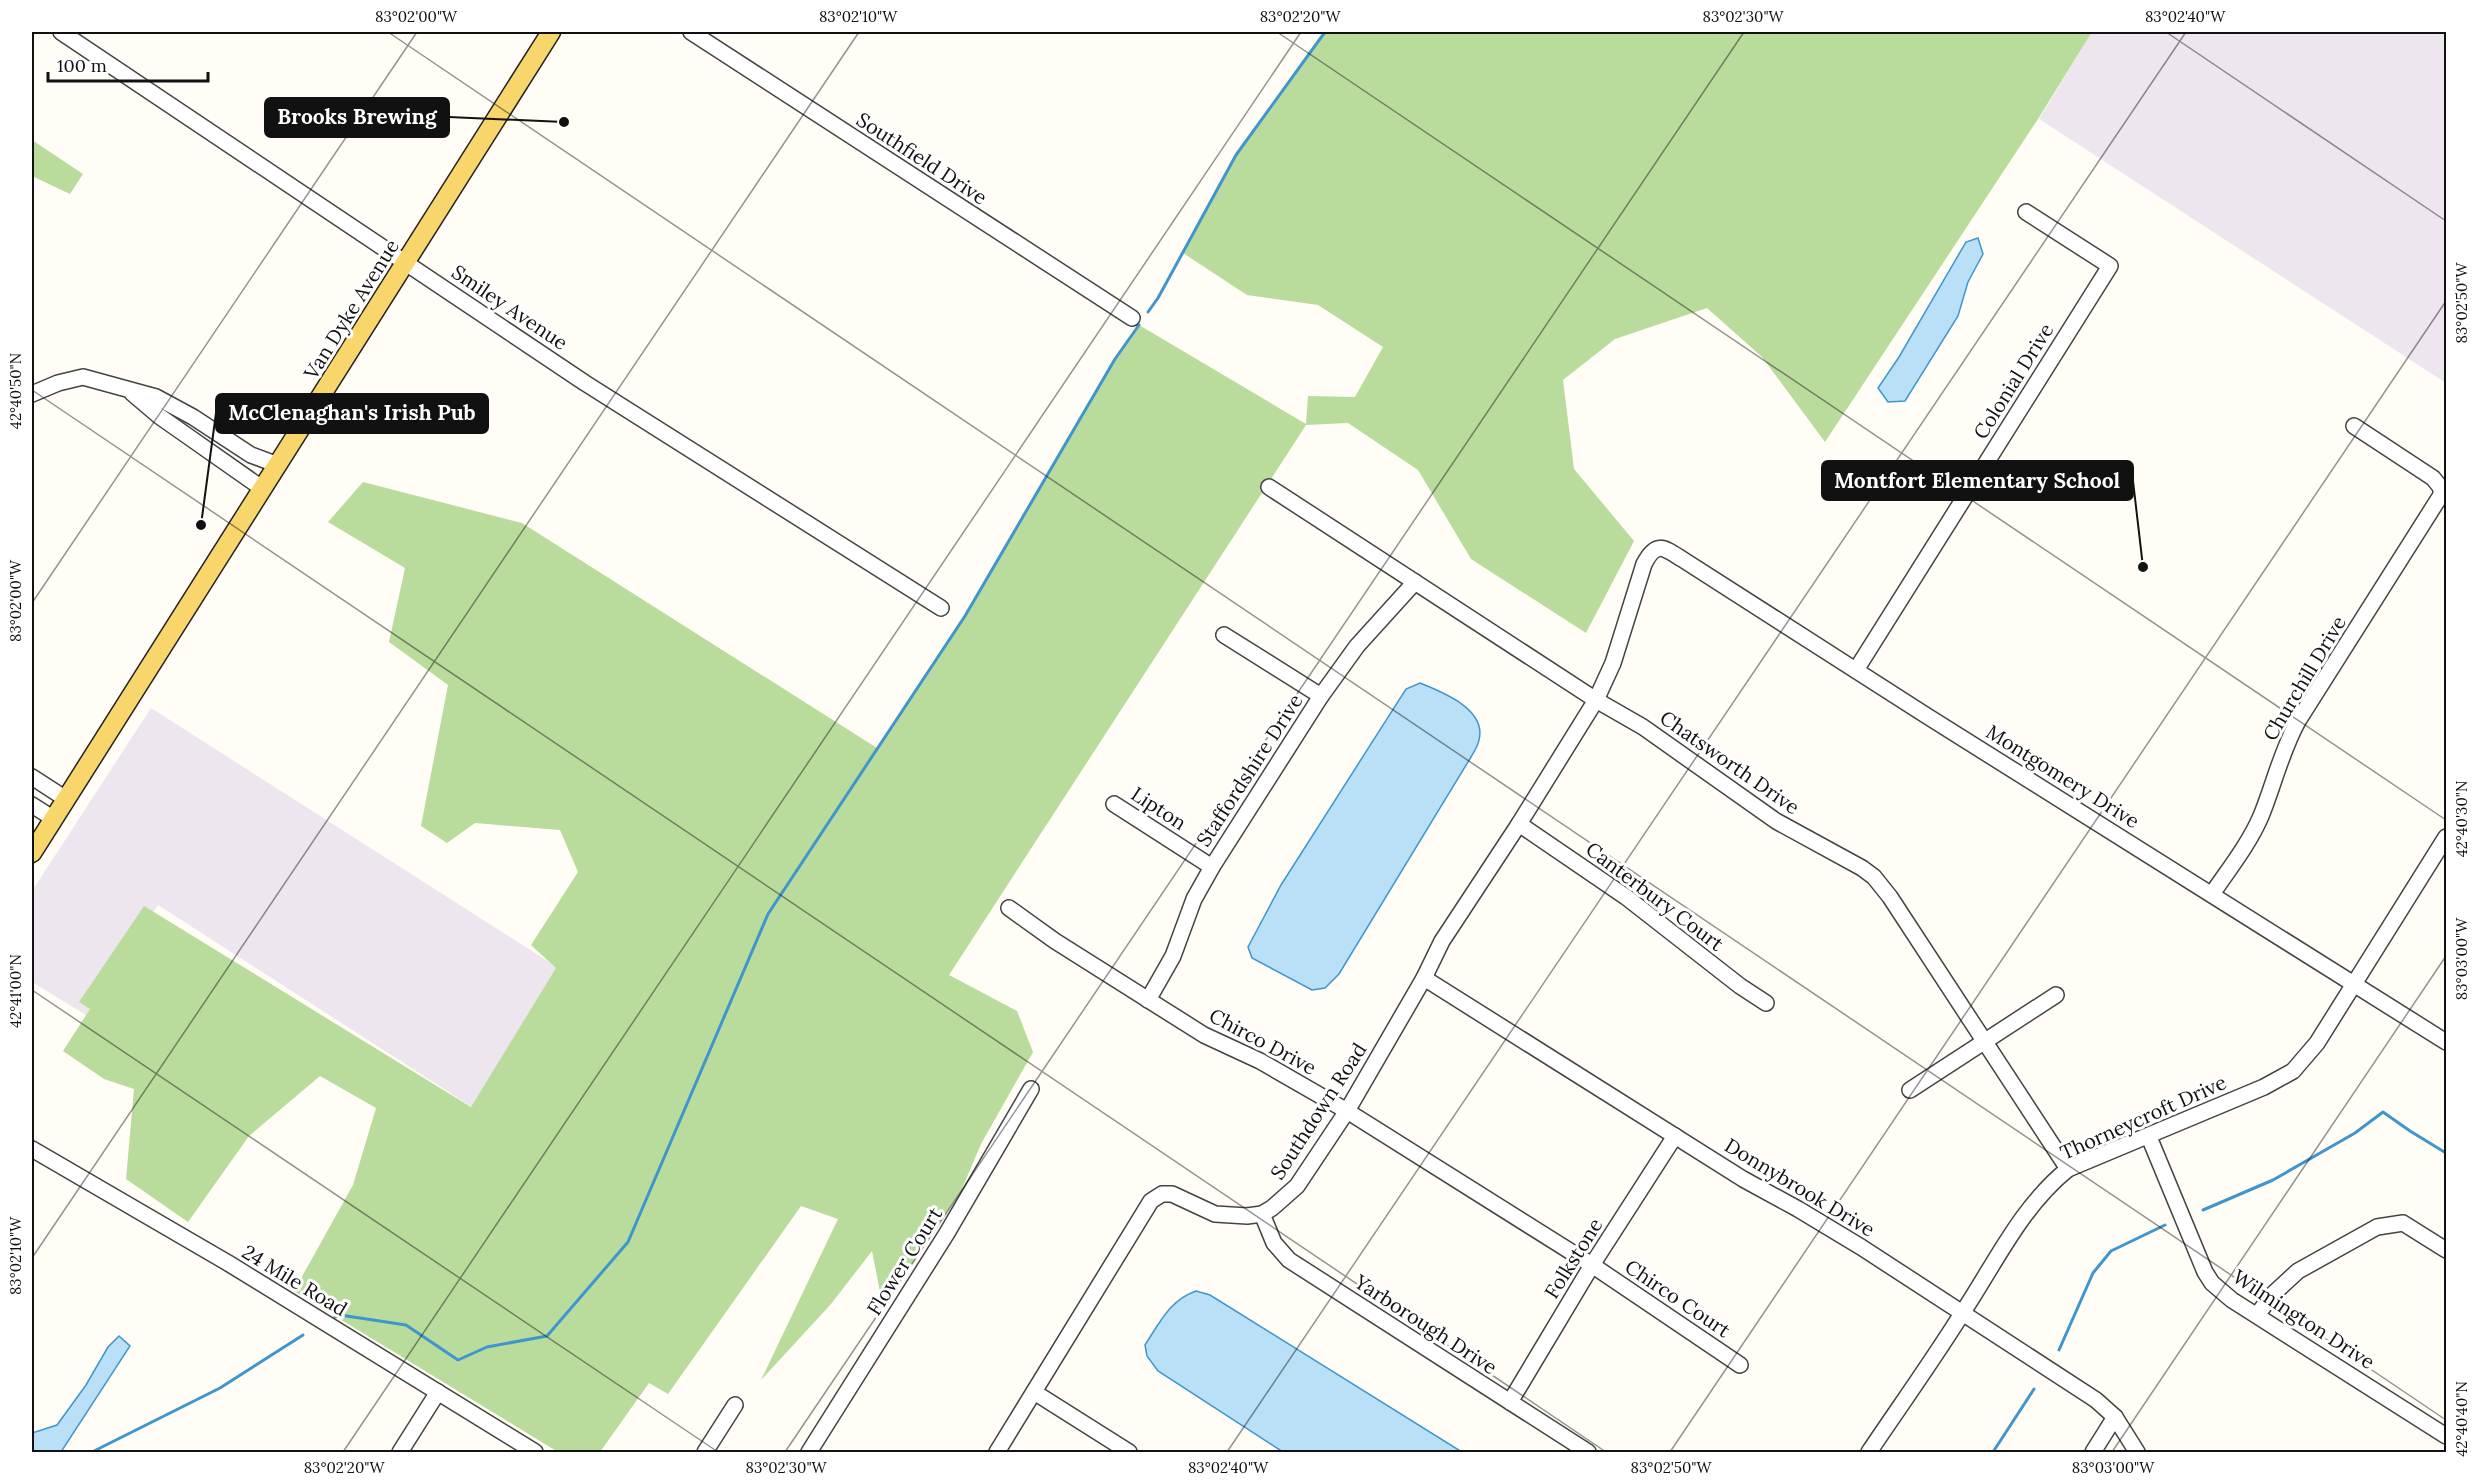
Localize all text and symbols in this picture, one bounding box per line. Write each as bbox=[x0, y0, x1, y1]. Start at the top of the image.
text: 83°02'00"W bbox=[375, 7, 458, 26]
text: 83°02'10"W bbox=[819, 7, 898, 26]
text: 83°02'20"W bbox=[1260, 7, 1341, 26]
text: 83°02'30"W bbox=[1702, 7, 1785, 26]
text: 83°02'40"W bbox=[2145, 7, 2226, 26]
scale bar bbox=[48, 45, 208, 83]
text: 100 m bbox=[57, 54, 107, 77]
callout: Brooks Brewing bbox=[265, 98, 449, 137]
text: Brooks Brewing bbox=[277, 103, 438, 130]
street label: Southfield Drive bbox=[852, 106, 992, 210]
street label: Van Dyke Avenue bbox=[297, 234, 404, 384]
street label: Smiley Avenue bbox=[447, 259, 573, 355]
text: 83°02'50"W bbox=[2452, 262, 2471, 343]
street label: Colonial Drive bbox=[1968, 318, 2059, 443]
text: 42°40'50"N bbox=[6, 353, 25, 429]
callout: McClenaghan's Irish Pub bbox=[216, 394, 488, 433]
text: McClenaghan's Irish Pub bbox=[228, 399, 476, 426]
callout: Montfort Elementary School bbox=[1822, 461, 2133, 500]
text: Montfort Elementary School bbox=[1834, 467, 2121, 494]
text: 83°02'00"W bbox=[6, 559, 25, 642]
street label: Churchill Drive bbox=[2257, 611, 2351, 745]
street label: Staffordshire Drive bbox=[1190, 689, 1308, 851]
street label: Chatsworth Drive bbox=[1655, 705, 1805, 819]
street label: Montgomery Drive bbox=[1982, 719, 2144, 833]
street label: Lipton bbox=[1127, 781, 1191, 835]
text: 42°40'30"N bbox=[2452, 781, 2471, 857]
street label: Canterbury Court bbox=[1581, 836, 1729, 956]
text: 83°03'00"W bbox=[2452, 917, 2471, 1000]
text: 42°41'00"N bbox=[6, 954, 25, 1028]
street label: Chirco Drive bbox=[1205, 1002, 1321, 1080]
street label: Southdown Road bbox=[1264, 1038, 1372, 1184]
street label: Thorneycroft Drive bbox=[2056, 1069, 2230, 1165]
street label: Donnybrook Drive bbox=[1720, 1132, 1880, 1242]
street label: Flower Court bbox=[861, 1202, 947, 1320]
street label: Folkstone bbox=[1538, 1213, 1608, 1303]
text: 83°02'10"W bbox=[6, 1216, 25, 1295]
street label: 24 Mile Road bbox=[238, 1239, 352, 1321]
street label: Chirco Court bbox=[1621, 1254, 1736, 1343]
street label: Wilmington Drive bbox=[2228, 1264, 2380, 1374]
street label: Yarborough Drive bbox=[1349, 1268, 1502, 1379]
text: 42°40'40"N bbox=[2452, 1381, 2471, 1457]
text: 83°02'20"W bbox=[304, 1458, 385, 1477]
text: 83°02'30"W bbox=[745, 1458, 828, 1477]
text: 83°02'40"W bbox=[1188, 1458, 1269, 1477]
text: 83°02'50"W bbox=[1631, 1458, 1712, 1477]
text: 83°03'00"W bbox=[2072, 1458, 2155, 1477]

